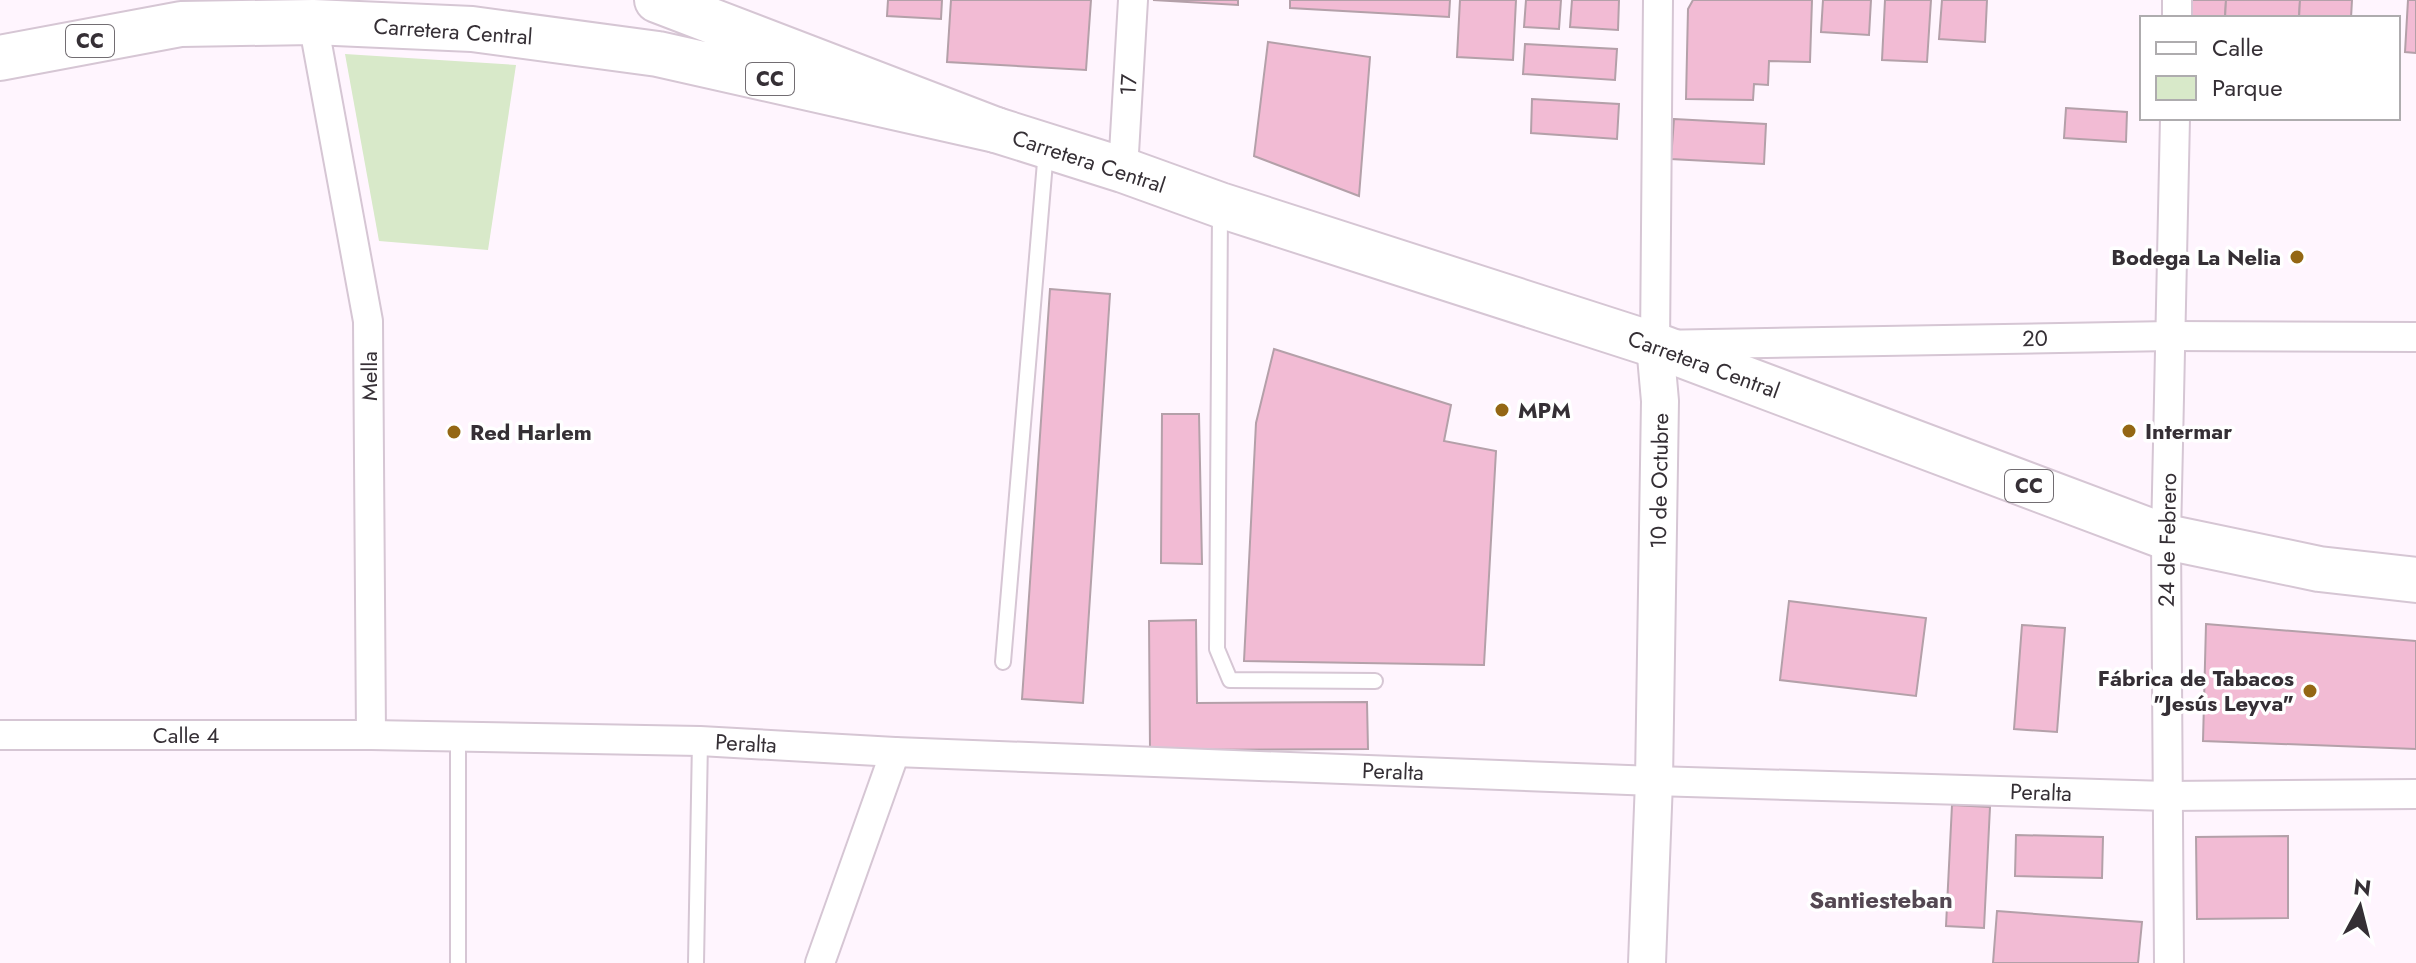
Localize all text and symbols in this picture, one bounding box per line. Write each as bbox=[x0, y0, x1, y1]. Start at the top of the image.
street label: Carretera Central bbox=[372, 9, 534, 53]
legend bbox=[2140, 16, 2400, 120]
road number: CC bbox=[66, 25, 114, 57]
text: Calle bbox=[2212, 30, 2263, 65]
road number: CC bbox=[746, 63, 794, 95]
text: Parque bbox=[2212, 70, 2283, 105]
street label: 17 bbox=[1111, 73, 1145, 97]
street label: Carretera Central bbox=[1008, 121, 1170, 201]
place label: Bodega La Nelia bbox=[2111, 241, 2281, 273]
marker: Bodega La Nelia bbox=[2288, 248, 2306, 266]
street label: Carretera Central bbox=[1624, 322, 1784, 406]
street label: 20 bbox=[2022, 322, 2048, 354]
street label: Mella bbox=[353, 351, 385, 401]
place label: MPM bbox=[1518, 394, 1571, 426]
marker: MPM bbox=[1493, 401, 1511, 419]
street label: 10 de Octubre bbox=[1642, 413, 1676, 549]
place label: Intermar bbox=[2145, 415, 2232, 447]
place label: Red Harlem bbox=[470, 416, 592, 448]
marker: Intermar bbox=[2120, 422, 2138, 440]
marker: Red Harlem bbox=[445, 423, 463, 441]
road number: CC bbox=[2005, 470, 2053, 502]
street label: 24 de Febrero bbox=[2150, 473, 2184, 607]
place label: Fábrica de Tabacos "Jesús Leyva" bbox=[2098, 662, 2294, 719]
marker: Fábrica de Tabacos "Jesús Leyva" bbox=[2301, 682, 2319, 700]
street label: Calle 4 bbox=[153, 719, 219, 751]
street label: Peralta bbox=[714, 725, 778, 761]
street label: Peralta bbox=[1362, 754, 1424, 788]
street label: Peralta bbox=[2010, 775, 2072, 809]
north arrow bbox=[2320, 867, 2400, 947]
text: N bbox=[2352, 870, 2373, 904]
district label: Santiesteban bbox=[1809, 882, 1953, 917]

